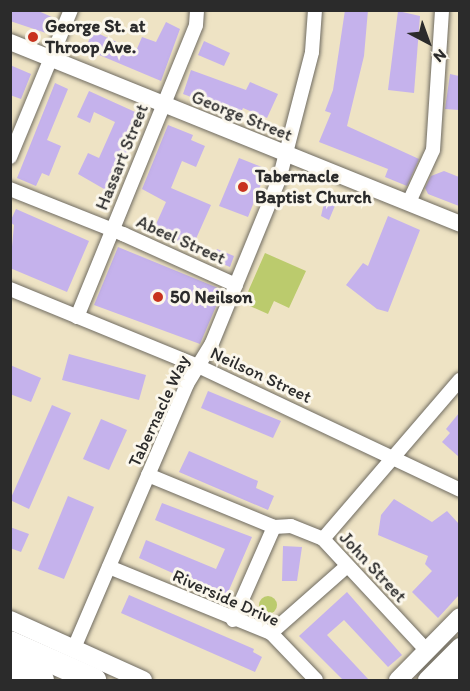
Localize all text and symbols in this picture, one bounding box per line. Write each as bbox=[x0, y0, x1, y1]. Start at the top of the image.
north arrow bbox=[398, 12, 458, 72]
place label: George St. at Throop Ave. bbox=[45, 16, 146, 58]
marker: George St. at Throop Ave. bbox=[26, 30, 40, 44]
text: N bbox=[430, 45, 450, 67]
street label: George Street bbox=[188, 86, 296, 146]
street label: Hassart Street bbox=[91, 101, 153, 213]
place label: Tabernacle Baptist Church bbox=[255, 166, 372, 208]
marker: Tabernacle Baptist Church bbox=[236, 180, 250, 194]
street label: Abeel Street bbox=[133, 211, 229, 269]
place label: 50 Neilson bbox=[170, 286, 252, 308]
marker: 50 Neilson bbox=[151, 290, 165, 304]
street label: Neilson Street bbox=[207, 342, 315, 408]
street label: Tabernacle Way bbox=[124, 352, 194, 470]
street label: John Street bbox=[335, 527, 411, 607]
street label: Riverside Drive bbox=[169, 565, 283, 631]

